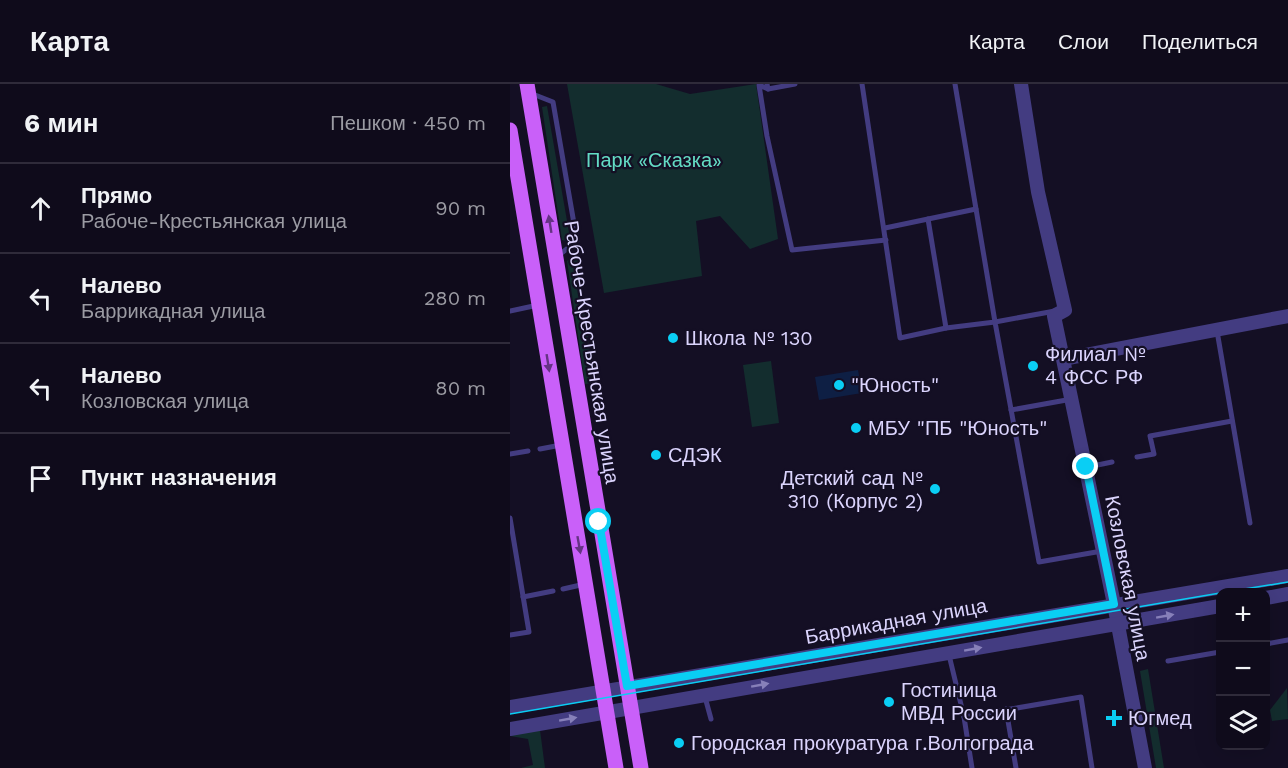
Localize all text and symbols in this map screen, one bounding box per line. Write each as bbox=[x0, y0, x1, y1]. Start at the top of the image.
text: Карта bbox=[30, 25, 109, 58]
text: Карта bbox=[969, 29, 1025, 54]
text: Слои bbox=[1058, 29, 1109, 54]
text: Поделиться bbox=[1142, 29, 1258, 54]
text: 6 мин bbox=[24, 108, 98, 138]
text: Пешком · 450 m bbox=[330, 111, 486, 135]
park label: Парк «Сказка» bbox=[586, 148, 722, 172]
text: Прямо bbox=[81, 183, 152, 208]
icon: ahead bbox=[24, 192, 57, 225]
text: 90 m bbox=[435, 196, 486, 220]
text: Рабоче-Крестьянская улица bbox=[81, 209, 347, 233]
one-way arrow bbox=[545, 214, 554, 233]
street label: Рабоче-Крестьянская улица bbox=[559, 219, 625, 486]
text: Налево bbox=[81, 273, 162, 298]
icon: left bbox=[24, 282, 57, 315]
text: 280 m bbox=[424, 286, 486, 310]
text: Баррикадная улица bbox=[81, 299, 265, 323]
place label: Школа № 130 bbox=[685, 326, 813, 350]
marker: Школа № 130 bbox=[666, 331, 680, 345]
place label: Филиал № 4 ФСС РФ bbox=[1045, 342, 1146, 389]
one-way arrow bbox=[544, 354, 553, 373]
marker: Филиал № 4 ФСС РФ bbox=[1026, 359, 1040, 373]
text: Налево bbox=[81, 363, 162, 388]
icon: left bbox=[24, 372, 57, 405]
place label: "Юность" bbox=[851, 373, 939, 397]
text: 80 m bbox=[435, 376, 486, 400]
marker: "Юность" bbox=[832, 378, 846, 392]
text: Козловская улица bbox=[81, 389, 249, 413]
place label: МБУ "ПБ "Юность" bbox=[868, 416, 1047, 440]
marker: МБУ "ПБ "Юность" bbox=[849, 421, 863, 435]
place label: СДЭК bbox=[668, 443, 722, 467]
marker: СДЭК bbox=[649, 448, 663, 462]
route end bbox=[1072, 453, 1098, 479]
icon: arrive bbox=[24, 462, 57, 495]
text: Пункт назначения bbox=[81, 465, 277, 490]
place label: Детский сад № 310 (Корпус 2) bbox=[781, 466, 923, 513]
marker: Детский сад № 310 (Корпус 2) bbox=[928, 482, 942, 496]
street label: Козловская улица bbox=[1100, 493, 1156, 664]
route start bbox=[585, 508, 611, 534]
one-way arrow bbox=[575, 536, 584, 555]
map controls bbox=[1216, 588, 1270, 750]
button: + bbox=[1216, 588, 1270, 642]
street label: Баррикадная улица bbox=[803, 593, 990, 649]
one-way arrow bbox=[1156, 611, 1175, 620]
button: − bbox=[1216, 642, 1270, 696]
one-way arrow bbox=[963, 644, 982, 653]
place label: Гостиница МВД России bbox=[901, 678, 1017, 725]
one-way arrow bbox=[750, 680, 769, 689]
marker: Гостиница МВД России bbox=[882, 695, 896, 709]
button: layers bbox=[1216, 696, 1270, 750]
place label: Югмед bbox=[1128, 706, 1192, 730]
marker: Югмед bbox=[1105, 709, 1123, 727]
one-way arrow bbox=[558, 714, 577, 723]
place label: Городская прокуратура г.Волгограда bbox=[691, 731, 1034, 755]
marker: Городская прокуратура г.Волгограда bbox=[672, 736, 686, 750]

